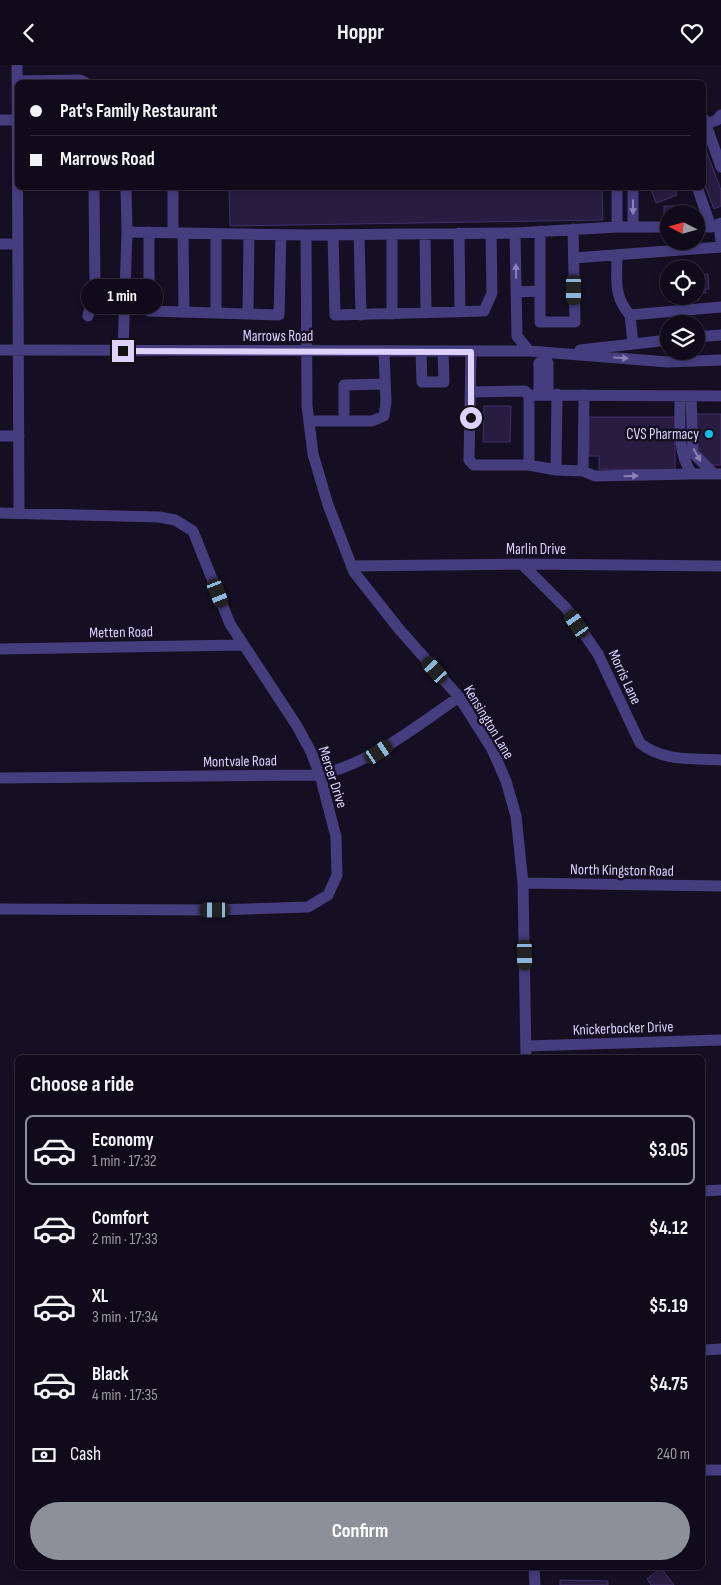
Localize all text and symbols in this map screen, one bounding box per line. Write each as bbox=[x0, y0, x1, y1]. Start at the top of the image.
icon: back bbox=[15, 19, 43, 47]
text: Hoppr bbox=[337, 19, 384, 46]
icon: heart bbox=[678, 19, 706, 47]
text: Pat's Family Restaurant bbox=[60, 100, 217, 123]
text: Marrows Road bbox=[60, 148, 155, 171]
one-way arrow bbox=[629, 199, 637, 215]
north arrow bbox=[660, 205, 705, 250]
map controls bbox=[660, 205, 705, 360]
button: locate bbox=[660, 260, 705, 305]
one-way arrow bbox=[512, 263, 520, 279]
car bbox=[566, 275, 581, 305]
callout: 1 min bbox=[82, 279, 164, 313]
text: 1 min bbox=[107, 287, 137, 306]
button: layers bbox=[660, 315, 705, 360]
street label: Marrows Road bbox=[243, 327, 313, 346]
route end bbox=[112, 340, 134, 362]
one-way arrow bbox=[614, 354, 630, 362]
route start bbox=[460, 407, 482, 429]
place label: CVS Pharmacy bbox=[626, 425, 699, 444]
marker: CVS Pharmacy bbox=[703, 428, 715, 440]
one-way arrow bbox=[692, 448, 701, 462]
one-way arrow bbox=[623, 471, 639, 479]
street label: Marlin Drive bbox=[506, 540, 566, 559]
car bbox=[205, 576, 230, 610]
car bbox=[562, 607, 591, 641]
street label: Metten Road bbox=[89, 622, 153, 643]
street label: Morris Lane bbox=[604, 647, 645, 708]
car bbox=[419, 654, 450, 686]
street label: Kensington Lane bbox=[459, 682, 518, 763]
car bbox=[362, 737, 395, 767]
street label: Mercer Drive bbox=[314, 744, 351, 810]
street label: Montvale Road bbox=[203, 751, 277, 772]
street label: North Kingston Road bbox=[570, 860, 674, 881]
car bbox=[200, 903, 230, 918]
car bbox=[517, 940, 532, 970]
street label: Knickerbocker Drive bbox=[572, 1017, 674, 1040]
text: Choose a ride bbox=[30, 1071, 134, 1098]
icon: car bbox=[32, 1128, 77, 1173]
text: Economy bbox=[92, 1129, 154, 1152]
text: $3.05 bbox=[648, 1139, 688, 1162]
text: 1 min · 17:32 bbox=[92, 1152, 157, 1171]
icon: car bbox=[32, 1206, 77, 1251]
text: Comfort bbox=[92, 1207, 149, 1230]
text: $4.12 bbox=[649, 1217, 688, 1240]
text: 2 min · 17:33 bbox=[92, 1230, 158, 1249]
icon: car bbox=[32, 1284, 77, 1329]
text: XL bbox=[92, 1285, 108, 1308]
text: $5.19 bbox=[649, 1295, 688, 1318]
text: 3 min · 17:34 bbox=[92, 1308, 158, 1327]
icon: car bbox=[32, 1362, 77, 1407]
text: Black bbox=[92, 1363, 129, 1386]
text: $4.75 bbox=[649, 1373, 688, 1396]
text: 4 min · 17:35 bbox=[92, 1386, 158, 1405]
icon: cash bbox=[30, 1441, 58, 1469]
text: Cash bbox=[70, 1443, 101, 1466]
text: 240 m bbox=[657, 1445, 690, 1464]
button: Confirm bbox=[30, 1502, 690, 1560]

